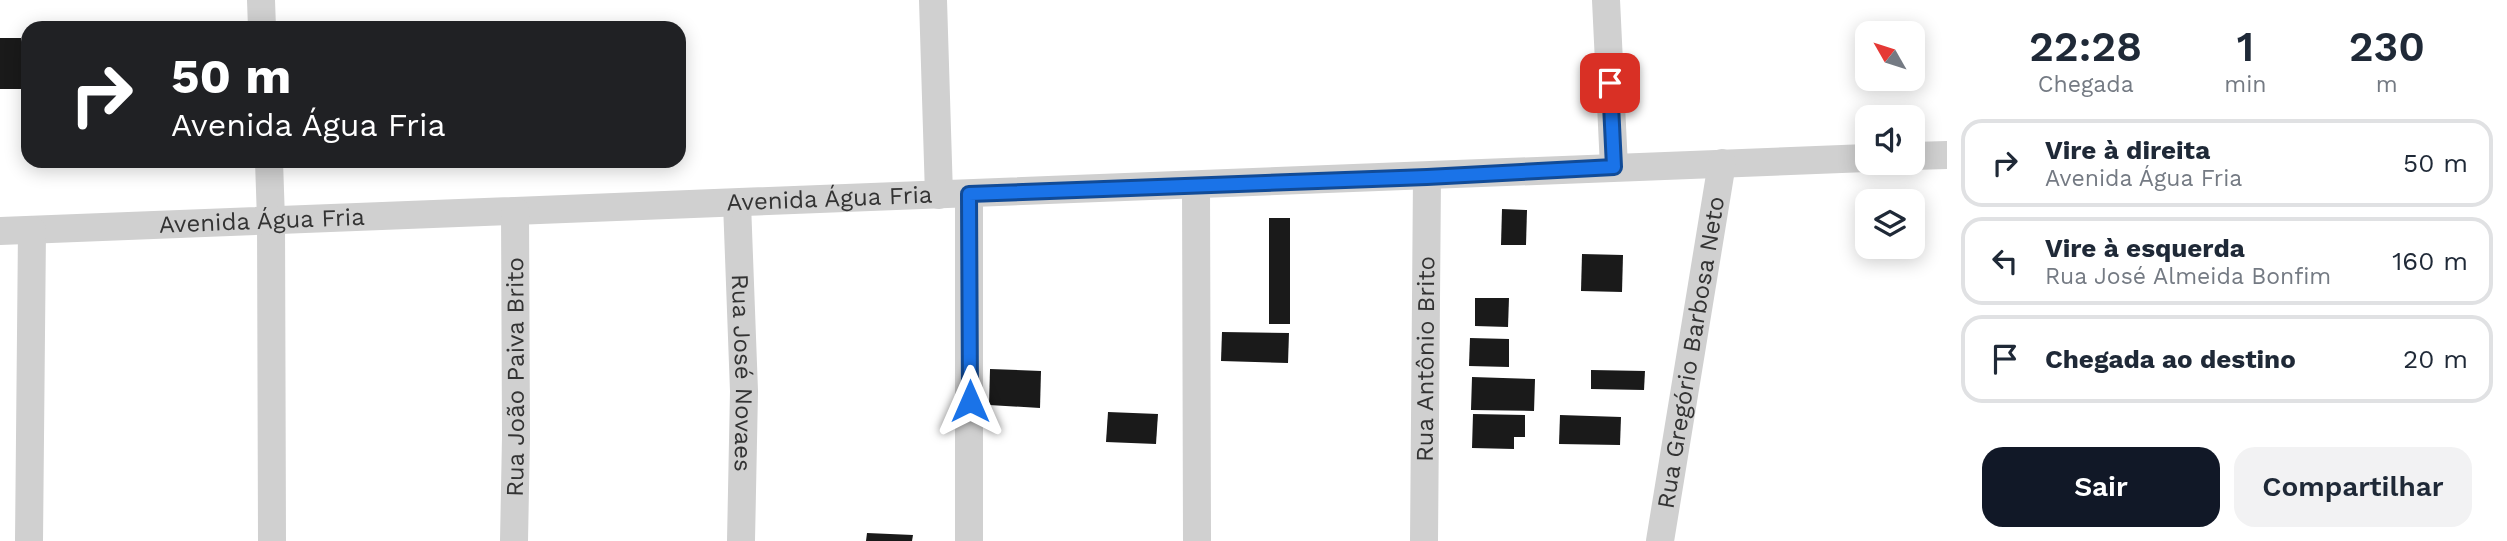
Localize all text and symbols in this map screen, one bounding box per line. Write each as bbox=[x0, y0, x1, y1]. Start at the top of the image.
north arrow bbox=[1855, 21, 1925, 91]
map controls bbox=[1855, 21, 1925, 259]
text: 22:28 bbox=[2029, 22, 2142, 71]
text: 1 bbox=[2237, 22, 2254, 71]
text: 230 bbox=[2349, 22, 2425, 71]
text: 50 m bbox=[171, 47, 291, 105]
icon: right bbox=[56, 49, 147, 140]
pin bbox=[1580, 53, 1640, 113]
icon: arrive bbox=[1591, 64, 1629, 102]
text: Chegada bbox=[2038, 71, 2134, 98]
text: min bbox=[2224, 71, 2267, 98]
text: m bbox=[2376, 71, 2398, 98]
button: sound bbox=[1855, 105, 1925, 175]
text: Avenida Água Fria bbox=[171, 106, 446, 144]
text: Vire à direita bbox=[2045, 135, 2210, 165]
icon: right bbox=[1986, 144, 2024, 182]
text: 50 m bbox=[2403, 148, 2468, 178]
text: Avenida Água Fria bbox=[2045, 165, 2242, 192]
street label: Avenida Água Fria bbox=[726, 181, 933, 217]
button: layers bbox=[1855, 189, 1925, 259]
street label: Rua Gregório Barbosa Neto bbox=[1652, 194, 1730, 511]
street label: Avenida Água Fria bbox=[158, 203, 365, 239]
text: Vire à esquerda bbox=[2045, 233, 2245, 263]
icon: left bbox=[1986, 242, 2024, 280]
text: 160 m bbox=[2392, 246, 2468, 276]
street label: Rua Antônio Brito bbox=[1411, 256, 1440, 462]
street label: Rua João Paiva Brito bbox=[501, 257, 530, 497]
text: Rua José Almeida Bonfim bbox=[2045, 263, 2331, 290]
street label: Rua José Novaes bbox=[726, 274, 758, 472]
icon: arrive bbox=[1986, 340, 2024, 378]
text: Chegada ao destino bbox=[2045, 344, 2296, 374]
text: 20 m bbox=[2403, 344, 2468, 374]
position arrow bbox=[933, 364, 1007, 438]
button: Sair bbox=[1982, 447, 2220, 527]
button: Compartilhar bbox=[2234, 447, 2472, 527]

